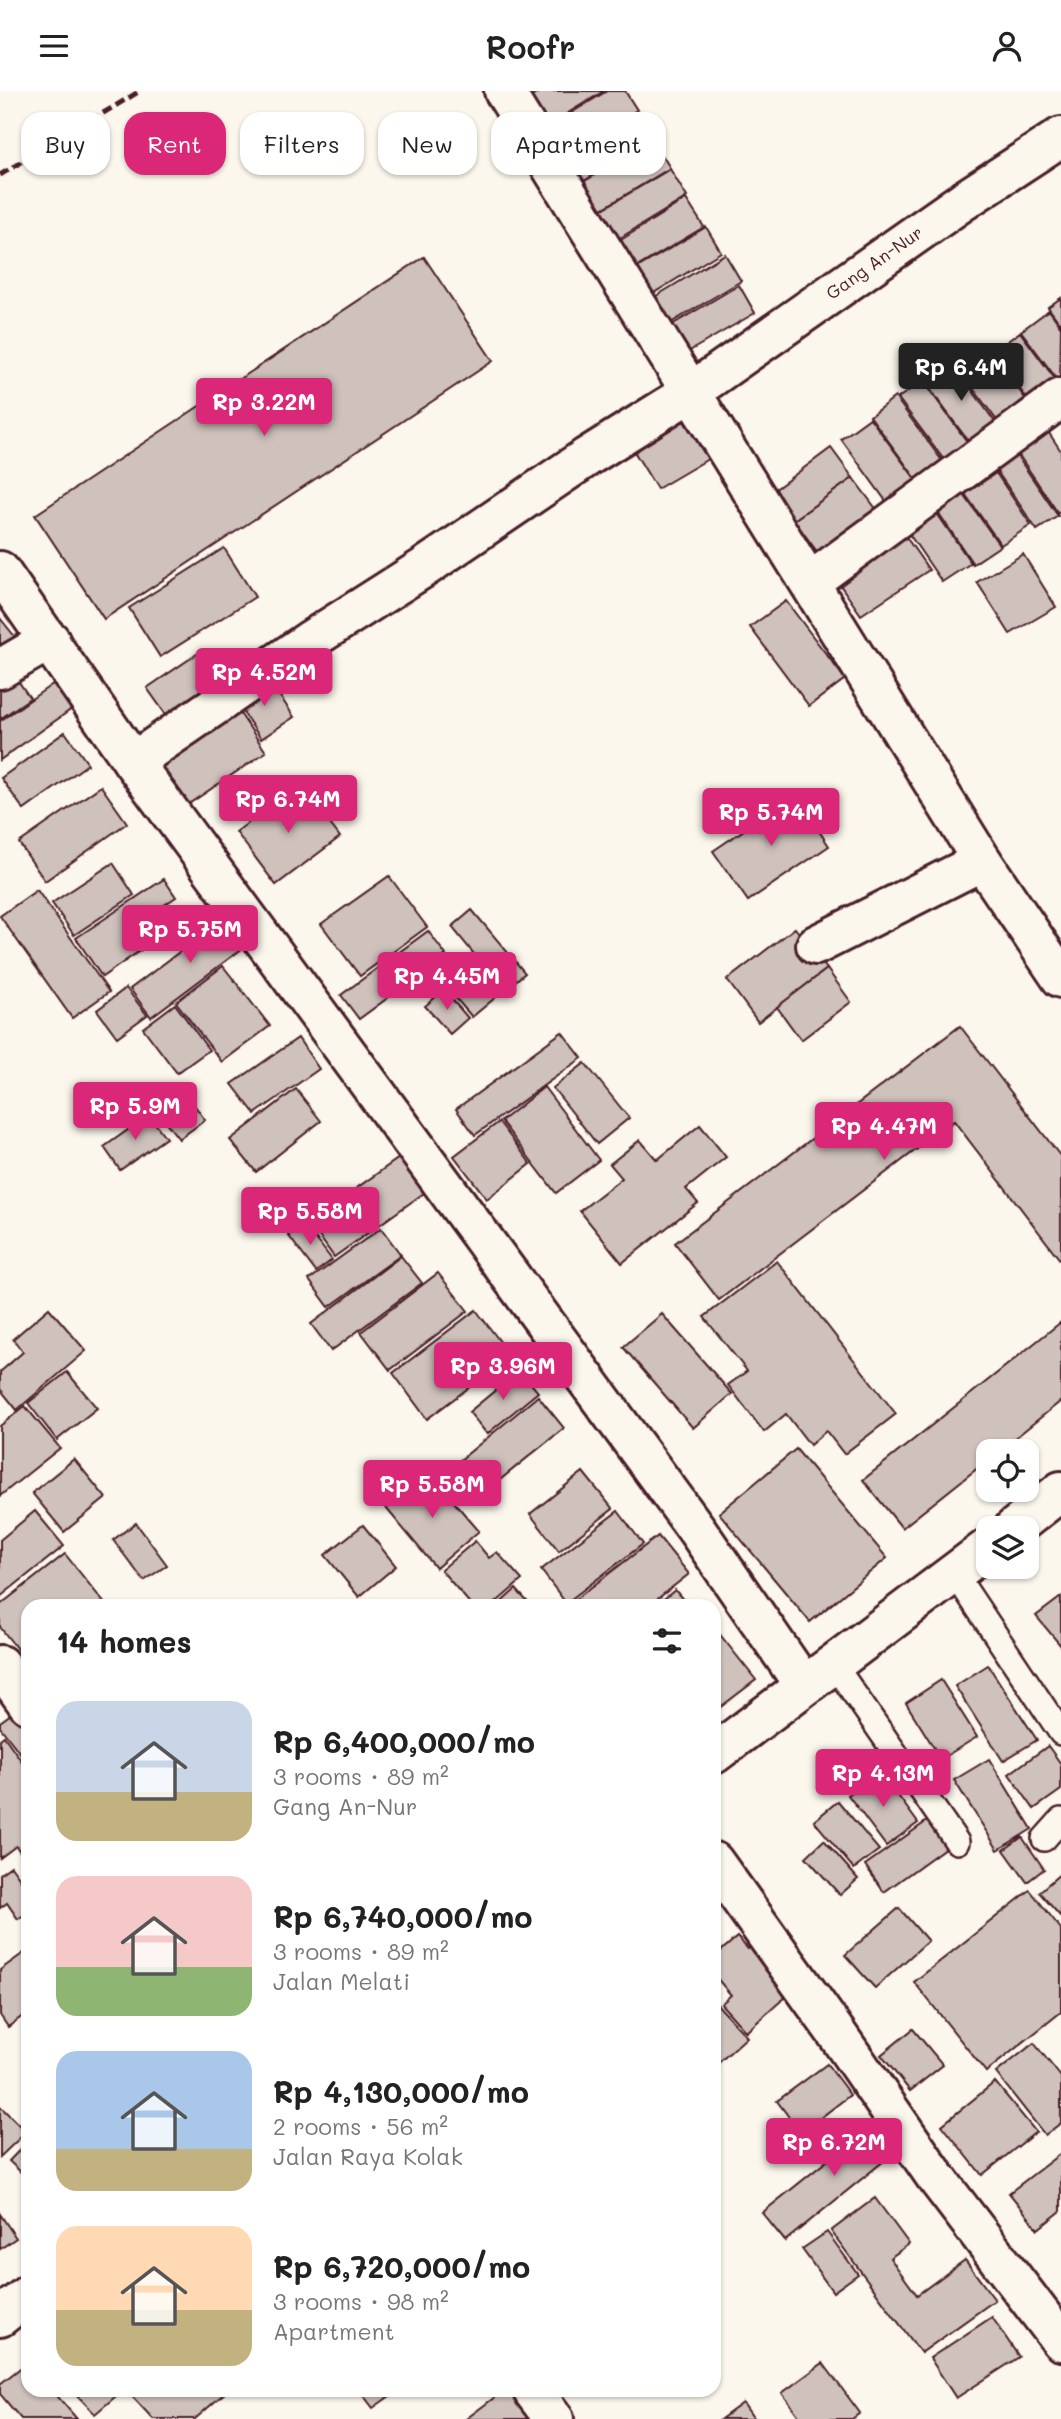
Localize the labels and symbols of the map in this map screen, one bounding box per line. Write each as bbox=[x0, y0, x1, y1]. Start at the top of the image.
street label: Gang An-Nur bbox=[821, 220, 927, 305]
pin: Rp 6.4M bbox=[896, 343, 1026, 403]
pin: Rp 3.22M bbox=[192, 379, 336, 438]
pin: Rp 4.52M bbox=[192, 649, 336, 708]
pin: Rp 6.74M bbox=[216, 775, 360, 835]
pin: Rp 5.74M bbox=[699, 789, 843, 848]
pin: Rp 5.75M bbox=[118, 905, 262, 965]
pin: Rp 4.45M bbox=[375, 953, 519, 1012]
pin: Rp 5.9M bbox=[70, 1083, 200, 1142]
pin: Rp 4.47M bbox=[812, 1103, 956, 1162]
pin: Rp 5.58M bbox=[238, 1187, 382, 1247]
pin: Rp 3.96M bbox=[431, 1343, 575, 1402]
pin: Rp 5.58M bbox=[360, 1461, 504, 1520]
pin: Rp 4.13M bbox=[811, 1749, 955, 1809]
pin: Rp 6.72M bbox=[762, 2119, 906, 2178]

